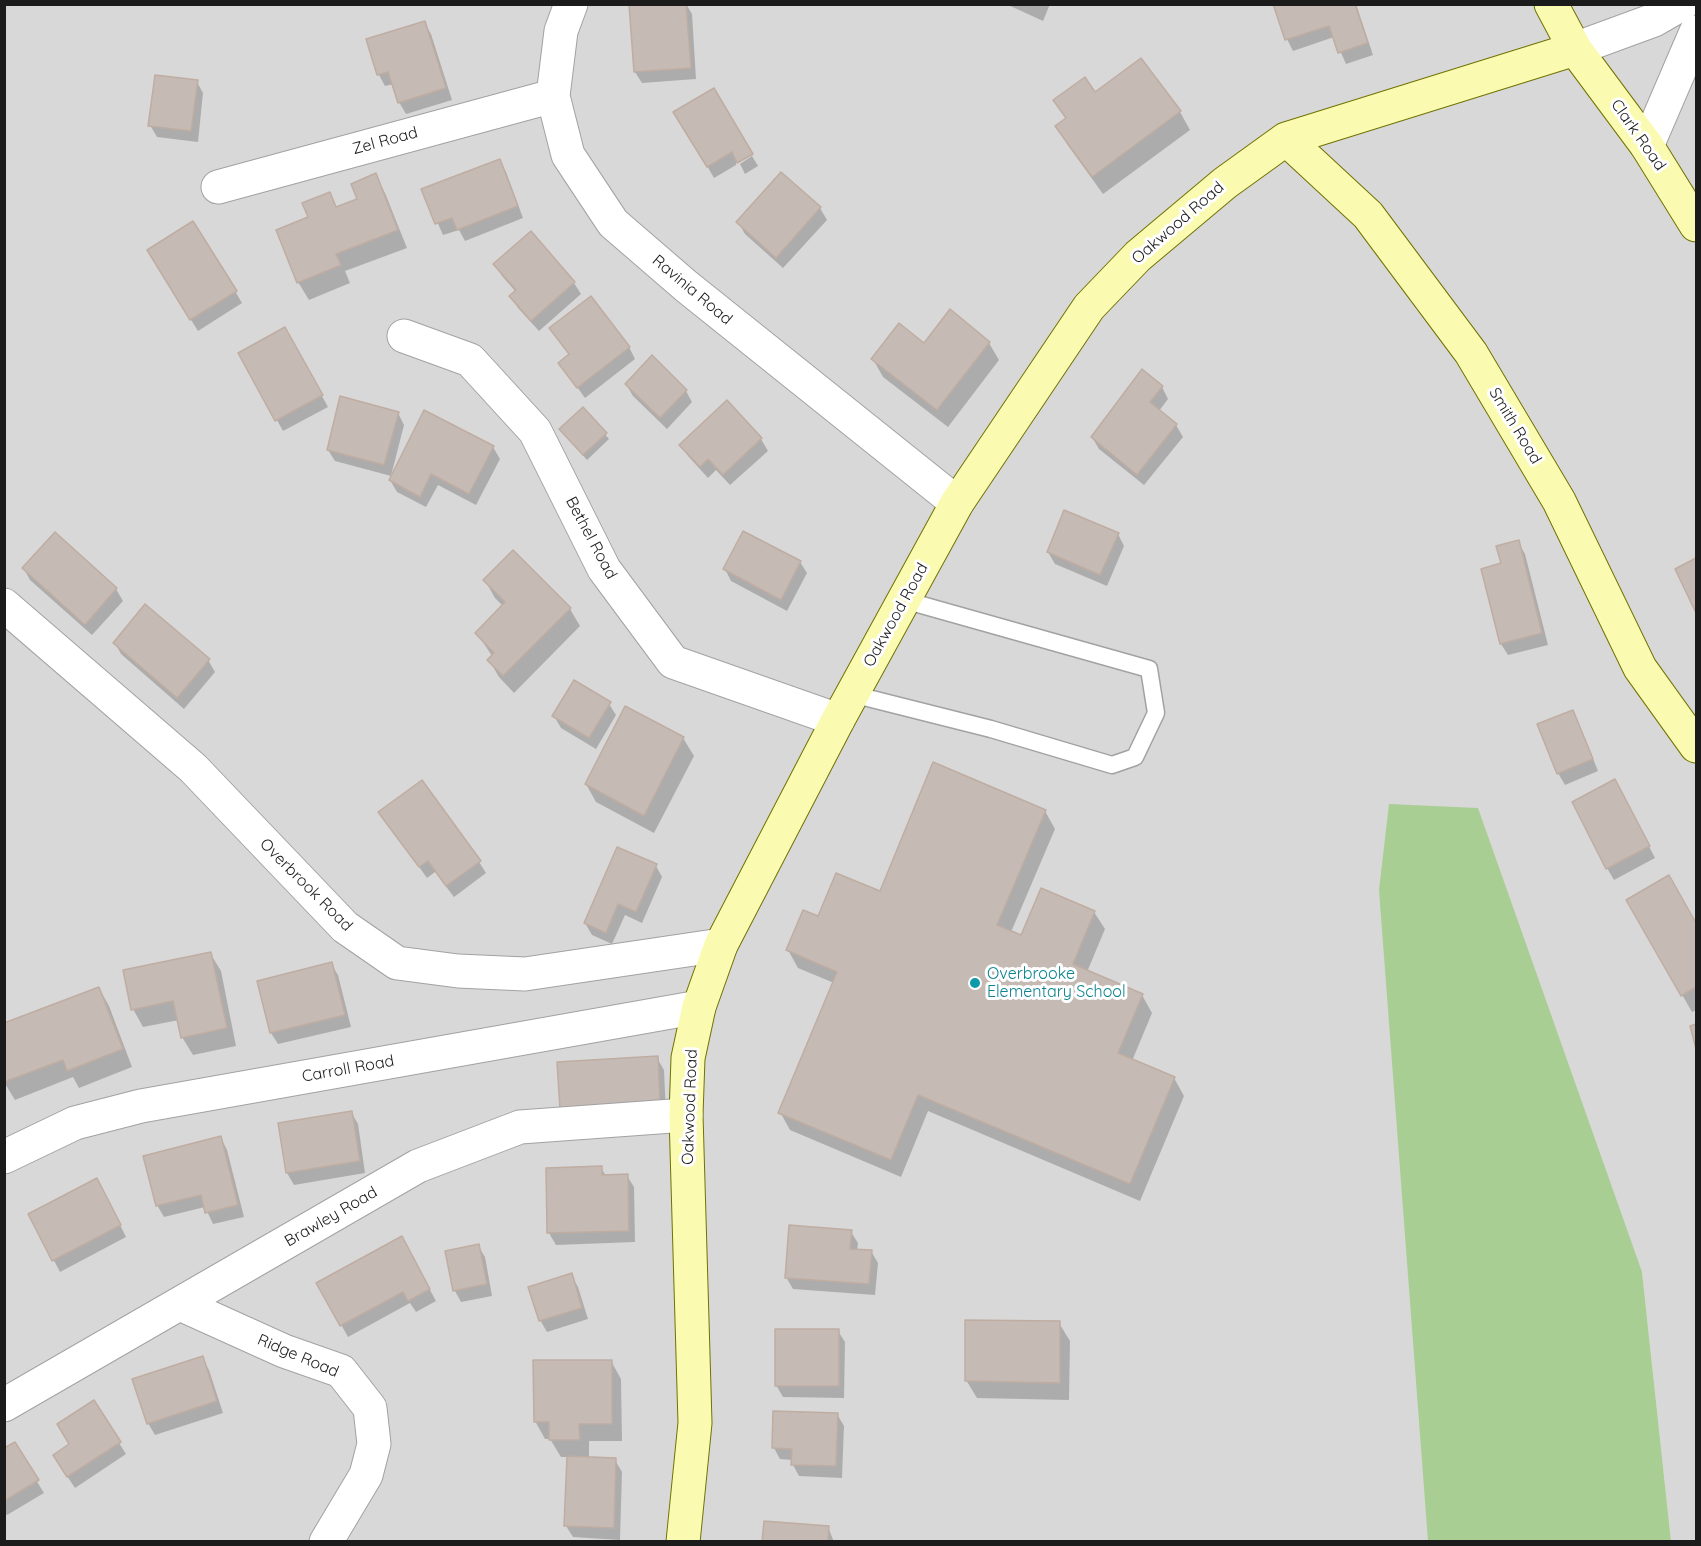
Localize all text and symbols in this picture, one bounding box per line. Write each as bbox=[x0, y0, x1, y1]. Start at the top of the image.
street label: Clark Road bbox=[1606, 96, 1670, 174]
street label: Zel Road bbox=[350, 123, 420, 159]
street label: Oakwood Road bbox=[1128, 178, 1228, 268]
street label: Ravinia Road bbox=[648, 251, 736, 329]
street label: Smith Road bbox=[1485, 384, 1545, 468]
street label: Bethel Road bbox=[561, 493, 621, 583]
street label: Oakwood Road bbox=[860, 560, 932, 670]
street label: Overbrook Road bbox=[256, 835, 356, 935]
place label: Overbrooke Elementary School bbox=[987, 964, 1126, 1002]
marker: Overbrooke Elementary School bbox=[968, 976, 982, 990]
street label: Oakwood Road bbox=[678, 1049, 702, 1165]
street label: Carroll Road bbox=[300, 1051, 396, 1087]
street label: Brawley Road bbox=[281, 1183, 381, 1251]
street label: Ridge Road bbox=[254, 1330, 342, 1382]

